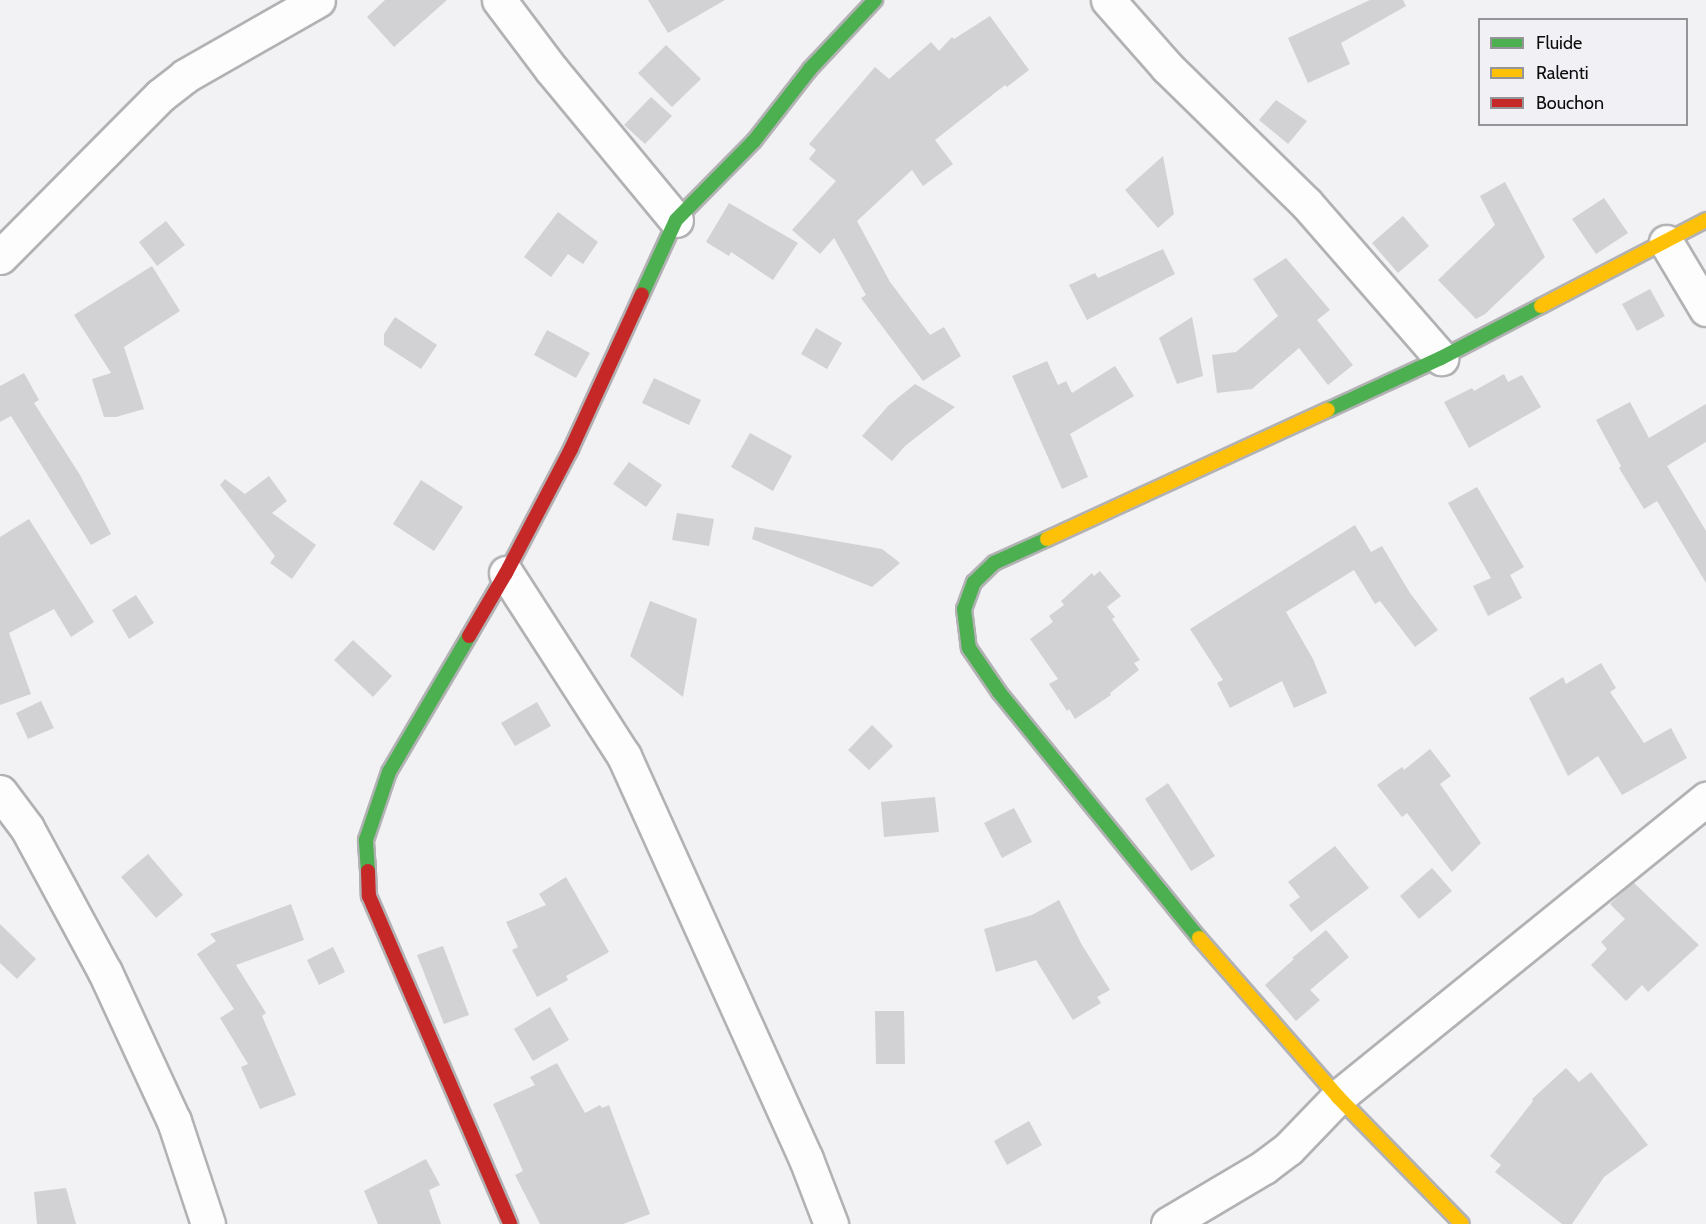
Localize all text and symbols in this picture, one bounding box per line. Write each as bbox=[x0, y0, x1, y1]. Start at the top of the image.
legend bbox=[1478, 18, 1688, 126]
text: Fluide bbox=[1536, 32, 1582, 54]
text: Ralenti bbox=[1536, 62, 1589, 84]
text: Bouchon bbox=[1536, 92, 1604, 114]

